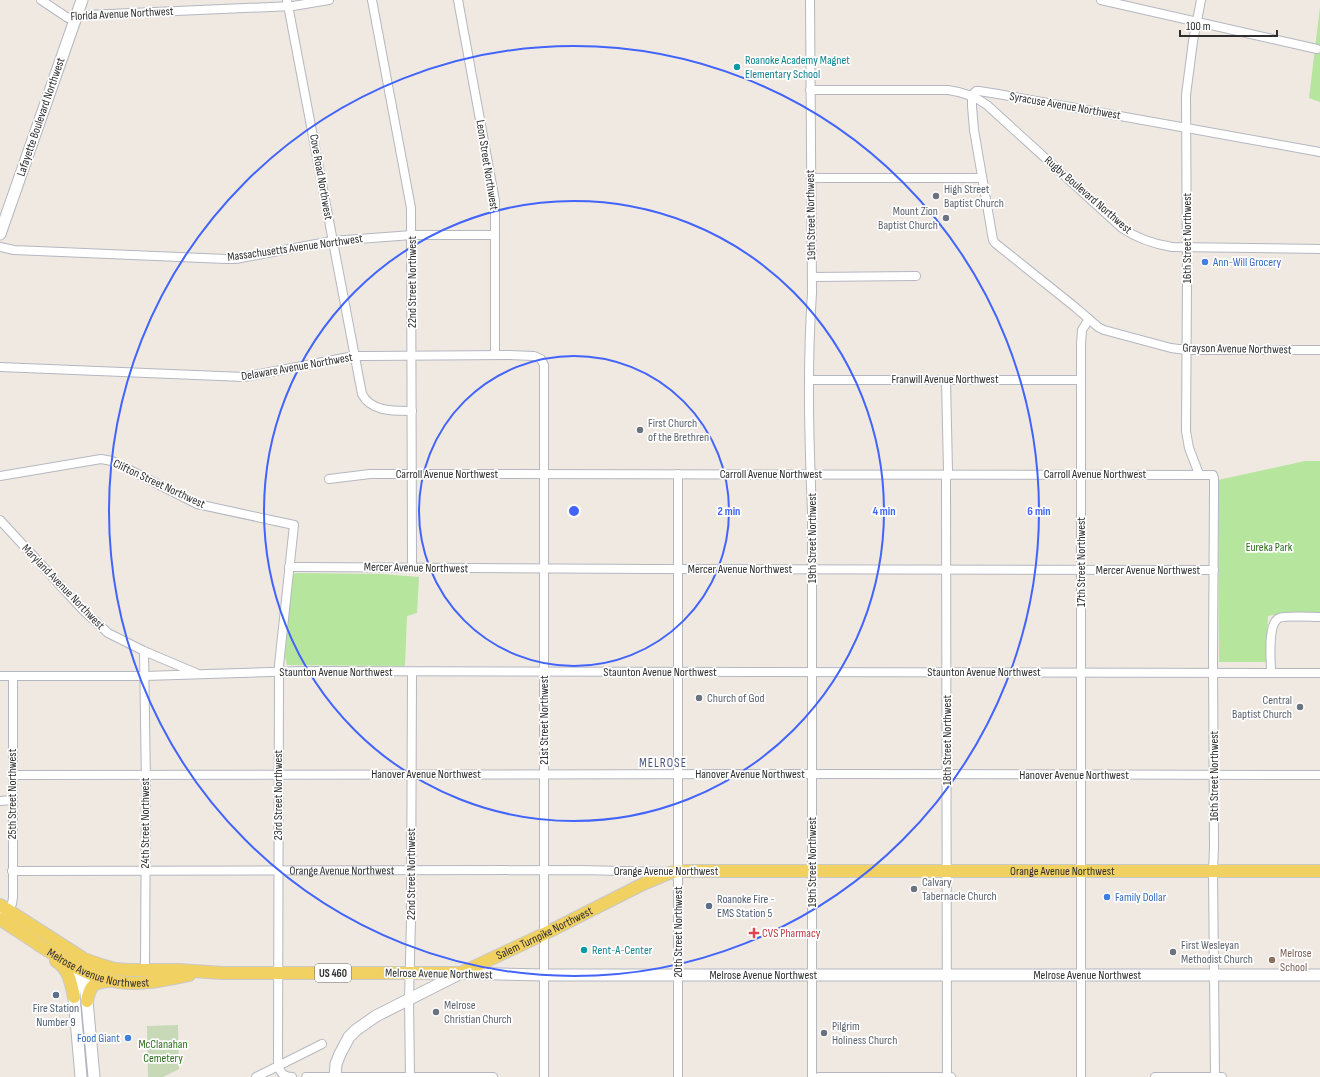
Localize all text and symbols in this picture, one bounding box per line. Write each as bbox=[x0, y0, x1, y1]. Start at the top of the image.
street label: Florida Avenue Northwest bbox=[70, 4, 174, 24]
scale bar bbox=[1180, 12, 1277, 38]
text: 100 m bbox=[1186, 19, 1211, 34]
place label: Roanoke Academy Magnet Elementary School bbox=[745, 53, 850, 82]
street label: Lafayette Boulevard Northwest bbox=[14, 55, 69, 178]
marker: Roanoke Academy Magnet Elementary School bbox=[732, 62, 742, 72]
street label: Syracuse Avenue Northwest bbox=[1008, 89, 1122, 123]
street label: Leon Street Northwest bbox=[472, 119, 502, 212]
street label: Cove Road Northwest bbox=[306, 133, 336, 221]
street label: Rugby Boulevard Northwest bbox=[1041, 153, 1135, 237]
street label: 19th Street Northwest bbox=[803, 169, 819, 260]
place label: High Street Baptist Church bbox=[944, 182, 1004, 211]
marker: High Street Baptist Church bbox=[931, 191, 941, 201]
street label: 16th Street Northwest bbox=[1180, 192, 1195, 283]
place label: Mount Zion Baptist Church bbox=[878, 204, 938, 233]
marker: Mount Zion Baptist Church bbox=[941, 213, 951, 223]
street label: Massachusetts Avenue Northwest bbox=[226, 231, 364, 265]
street label: 22nd Street Northwest bbox=[405, 236, 420, 328]
place label: Ann-Will Grocery bbox=[1212, 255, 1282, 270]
marker: Ann-Will Grocery bbox=[1200, 257, 1210, 267]
street label: Grayson Avenue Northwest bbox=[1182, 341, 1292, 357]
street label: Delaware Avenue Northwest bbox=[240, 350, 354, 384]
street label: Franwill Avenue Northwest bbox=[891, 372, 999, 387]
place label: First Church of the Brethren bbox=[648, 416, 709, 445]
marker: First Church of the Brethren bbox=[635, 425, 645, 435]
street label: Clifton Street Northwest bbox=[111, 456, 208, 512]
street label: Carroll Avenue Northwest bbox=[396, 467, 499, 482]
street label: Carroll Avenue Northwest bbox=[720, 467, 823, 482]
street label: Carroll Avenue Northwest bbox=[1044, 467, 1147, 482]
street label: 19th Street Northwest bbox=[805, 492, 820, 583]
centre of rings bbox=[567, 504, 581, 518]
text: 2 min bbox=[718, 504, 740, 519]
text: 4 min bbox=[872, 504, 896, 519]
text: 6 min bbox=[1027, 504, 1051, 519]
street label: 17th Street Northwest bbox=[1074, 517, 1089, 607]
park label: Eureka Park bbox=[1246, 540, 1293, 555]
street label: Maryland Avenue Northwest bbox=[18, 541, 108, 633]
street label: Mercer Avenue Northwest bbox=[364, 560, 469, 576]
street label: Mercer Avenue Northwest bbox=[688, 562, 793, 577]
street label: Mercer Avenue Northwest bbox=[1096, 563, 1201, 578]
street label: Staunton Avenue Northwest bbox=[279, 665, 393, 680]
street label: Staunton Avenue Northwest bbox=[603, 665, 717, 680]
street label: Staunton Avenue Northwest bbox=[927, 665, 1041, 680]
street label: 21st Street Northwest bbox=[537, 675, 552, 765]
place label: Church of God bbox=[707, 691, 764, 706]
marker: Church of God bbox=[694, 693, 704, 703]
place label: Central Baptist Church bbox=[1232, 693, 1292, 722]
street label: 18th Street Northwest bbox=[940, 694, 955, 785]
marker: Central Baptist Church bbox=[1295, 702, 1305, 712]
street label: 16th Street Northwest bbox=[1207, 730, 1222, 821]
street label: 25th Street Northwest bbox=[5, 748, 20, 839]
street label: 23rd Street Northwest bbox=[271, 749, 286, 840]
district label: MELROSE bbox=[639, 755, 687, 771]
street label: Hanover Avenue Northwest bbox=[371, 767, 481, 782]
street label: Hanover Avenue Northwest bbox=[695, 767, 805, 782]
street label: Hanover Avenue Northwest bbox=[1019, 768, 1129, 783]
street label: 24th Street Northwest bbox=[138, 777, 153, 868]
street label: 19th Street Northwest bbox=[805, 816, 820, 907]
street label: 22nd Street Northwest bbox=[404, 828, 419, 920]
street label: Orange Avenue Northwest bbox=[290, 863, 395, 878]
street label: Orange Avenue Northwest bbox=[614, 864, 719, 879]
street label: Orange Avenue Northwest bbox=[1010, 864, 1115, 879]
place label: Calvary Tabernacle Church bbox=[922, 875, 997, 904]
marker: Calvary Tabernacle Church bbox=[909, 884, 919, 894]
street label: 20th Street Northwest bbox=[671, 886, 686, 978]
place label: Family Dollar bbox=[1115, 890, 1167, 905]
place label: Roanoke Fire - EMS Station 5 bbox=[717, 892, 775, 921]
marker: Family Dollar bbox=[1102, 892, 1112, 902]
marker: Roanoke Fire - EMS Station 5 bbox=[704, 901, 714, 911]
street label: Salem Turnpike Northwest bbox=[494, 903, 595, 963]
place label: CVS Pharmacy bbox=[762, 926, 821, 941]
marker: CVS Pharmacy bbox=[749, 928, 759, 938]
place label: First Wesleyan Methodist Church bbox=[1181, 938, 1253, 967]
place label: Rent-A-Center bbox=[592, 943, 653, 958]
street label: Melrose Avenue Northwest bbox=[44, 945, 150, 990]
marker: Rent-A-Center bbox=[579, 945, 589, 955]
place label: Melrose School bbox=[1280, 946, 1312, 975]
marker: First Wesleyan Methodist Church bbox=[1168, 947, 1178, 957]
marker: Melrose School bbox=[1267, 955, 1277, 965]
road number: US 460 bbox=[315, 964, 351, 982]
street label: Melrose Avenue Northwest bbox=[385, 966, 493, 982]
street label: Melrose Avenue Northwest bbox=[709, 968, 818, 983]
street label: Melrose Avenue Northwest bbox=[1033, 968, 1142, 983]
marker: Fire Station Number 9 bbox=[51, 990, 61, 1000]
place label: Melrose Christian Church bbox=[444, 998, 512, 1027]
place label: Fire Station Number 9 bbox=[33, 1001, 79, 1030]
marker: Melrose Christian Church bbox=[431, 1007, 441, 1017]
place label: Pilgrim Holiness Church bbox=[832, 1019, 897, 1048]
marker: Pilgrim Holiness Church bbox=[819, 1028, 829, 1038]
place label: Food Giant bbox=[77, 1031, 120, 1046]
marker: Food Giant bbox=[123, 1033, 133, 1043]
park label: McClanahan Cemetery bbox=[138, 1037, 188, 1066]

